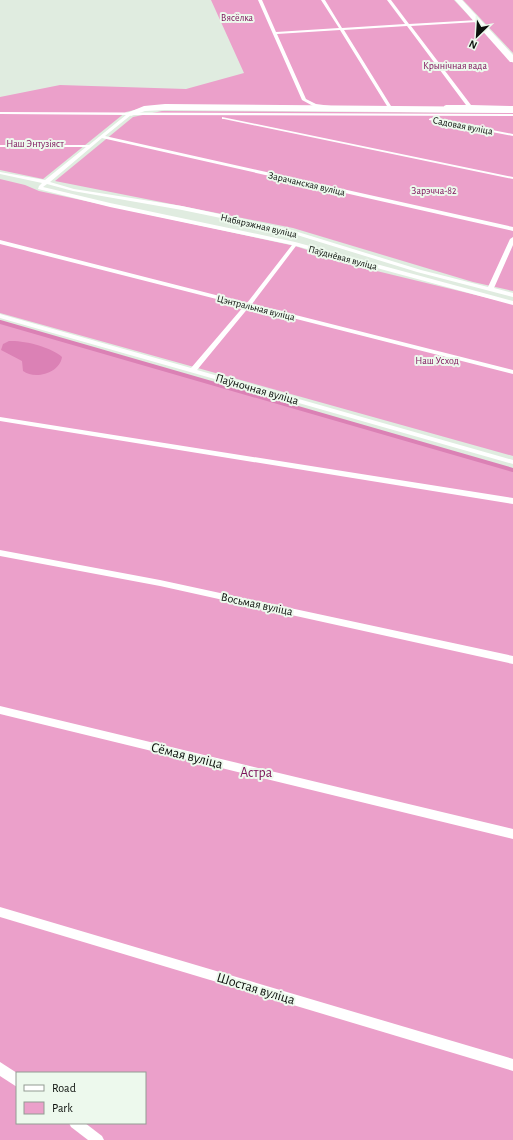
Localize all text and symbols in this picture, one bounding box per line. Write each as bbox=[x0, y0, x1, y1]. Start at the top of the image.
park label: Вясёлка bbox=[221, 13, 254, 23]
north arrow bbox=[457, 16, 497, 56]
text: N bbox=[467, 38, 479, 51]
park label: Крынічная вада bbox=[423, 61, 487, 71]
street label: Садовая вуліца bbox=[432, 115, 494, 137]
park label: Наш Энтузіяст bbox=[6, 139, 64, 149]
street label: Зарачанская вуліца bbox=[267, 170, 347, 198]
park label: Зарэчча-82 bbox=[411, 186, 457, 196]
street label: Набярэжная вуліца bbox=[220, 212, 298, 240]
street label: Паўднёвая вуліца bbox=[307, 244, 379, 272]
street label: Цэнтральная вуліца bbox=[216, 293, 296, 323]
park label: Наш Усход bbox=[415, 356, 459, 366]
street label: Паўночная вуліца bbox=[214, 371, 300, 408]
street label: Восьмая вуліца bbox=[220, 591, 295, 619]
street label: Сёмая вуліца bbox=[149, 740, 225, 772]
park label: Астра bbox=[240, 766, 273, 780]
street label: Шостая вуліца bbox=[215, 970, 297, 1008]
legend bbox=[16, 1072, 146, 1124]
text: Road bbox=[52, 1082, 76, 1094]
text: Park bbox=[52, 1102, 73, 1114]

